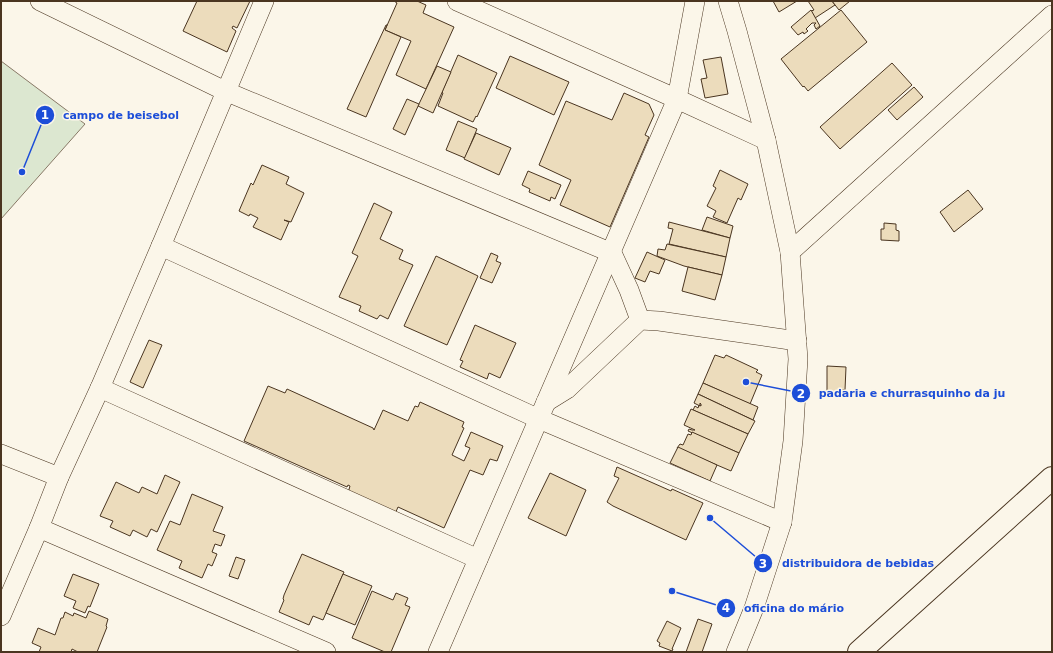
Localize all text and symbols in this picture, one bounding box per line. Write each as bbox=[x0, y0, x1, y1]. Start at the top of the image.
callout: campo de beisebol bbox=[35, 103, 187, 126]
text: 1 bbox=[41, 108, 49, 122]
text: campo de beisebol bbox=[63, 109, 179, 122]
callout: padaria e churrasquinho da ju bbox=[791, 382, 1014, 405]
text: 2 bbox=[797, 387, 805, 401]
text: padaria e churrasquinho da ju bbox=[819, 387, 1005, 400]
callout: distribuidora de bebidas bbox=[753, 552, 942, 575]
text: 3 bbox=[759, 557, 767, 571]
text: distribuidora de bebidas bbox=[782, 557, 935, 570]
callout: oficina do mário bbox=[716, 597, 852, 620]
text: 4 bbox=[722, 601, 730, 615]
text: oficina do mário bbox=[744, 602, 844, 615]

